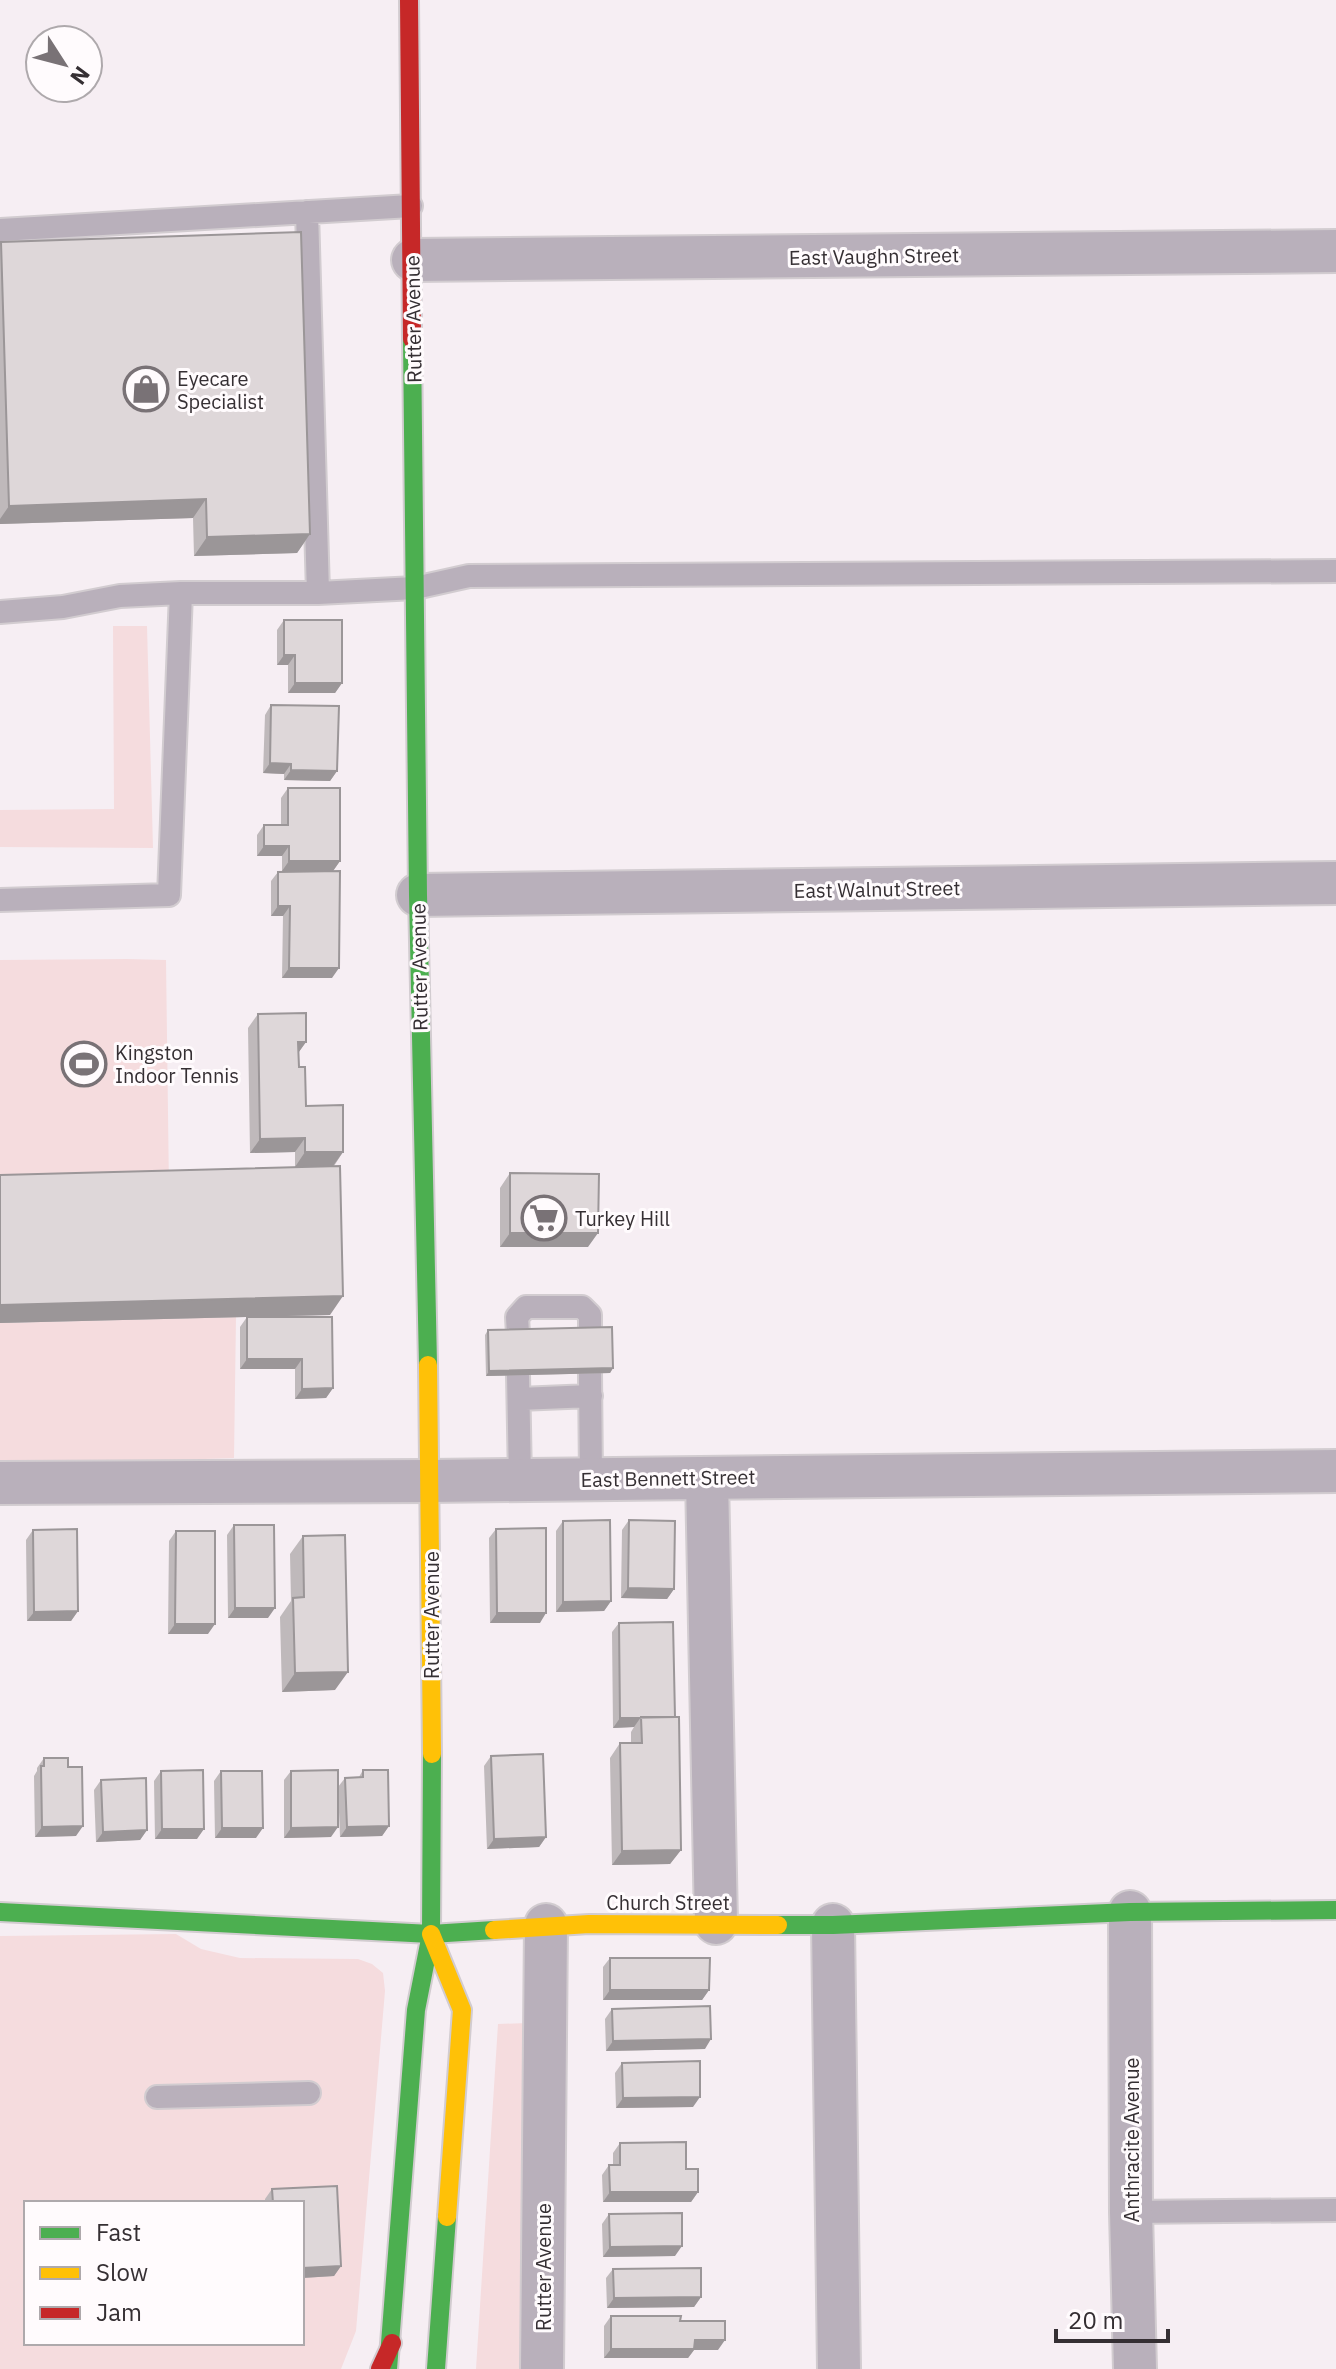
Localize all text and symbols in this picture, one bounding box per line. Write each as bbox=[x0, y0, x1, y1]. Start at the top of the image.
north arrow bbox=[24, 24, 104, 104]
text: N bbox=[64, 61, 97, 91]
street label: East Vaughn Street bbox=[789, 241, 959, 271]
street label: Rutter Avenue bbox=[398, 255, 428, 383]
shop icon: Eyecare Specialist bbox=[122, 365, 170, 413]
place label: Eyecare Specialist bbox=[177, 365, 264, 415]
street label: East Walnut Street bbox=[793, 874, 961, 904]
street label: Rutter Avenue bbox=[404, 903, 434, 1031]
place label: Kingston Indoor Tennis bbox=[115, 1039, 239, 1089]
sports icon: Kingston Indoor Tennis bbox=[60, 1040, 108, 1088]
supermarket icon: Turkey Hill bbox=[520, 1194, 568, 1242]
place label: Turkey Hill bbox=[575, 1205, 670, 1232]
street label: East Bennett Street bbox=[580, 1463, 756, 1493]
street label: Rutter Avenue bbox=[418, 1551, 445, 1679]
street label: Church Street bbox=[606, 1889, 730, 1916]
street label: Anthracite Avenue bbox=[1118, 2057, 1145, 2222]
legend bbox=[24, 2201, 304, 2345]
street label: Rutter Avenue bbox=[530, 2203, 557, 2331]
text: Fast bbox=[96, 2216, 141, 2248]
text: Slow bbox=[96, 2256, 148, 2288]
scale bar bbox=[1056, 2293, 1168, 2343]
text: Jam bbox=[96, 2296, 142, 2328]
text: 20 m bbox=[1068, 2304, 1123, 2336]

